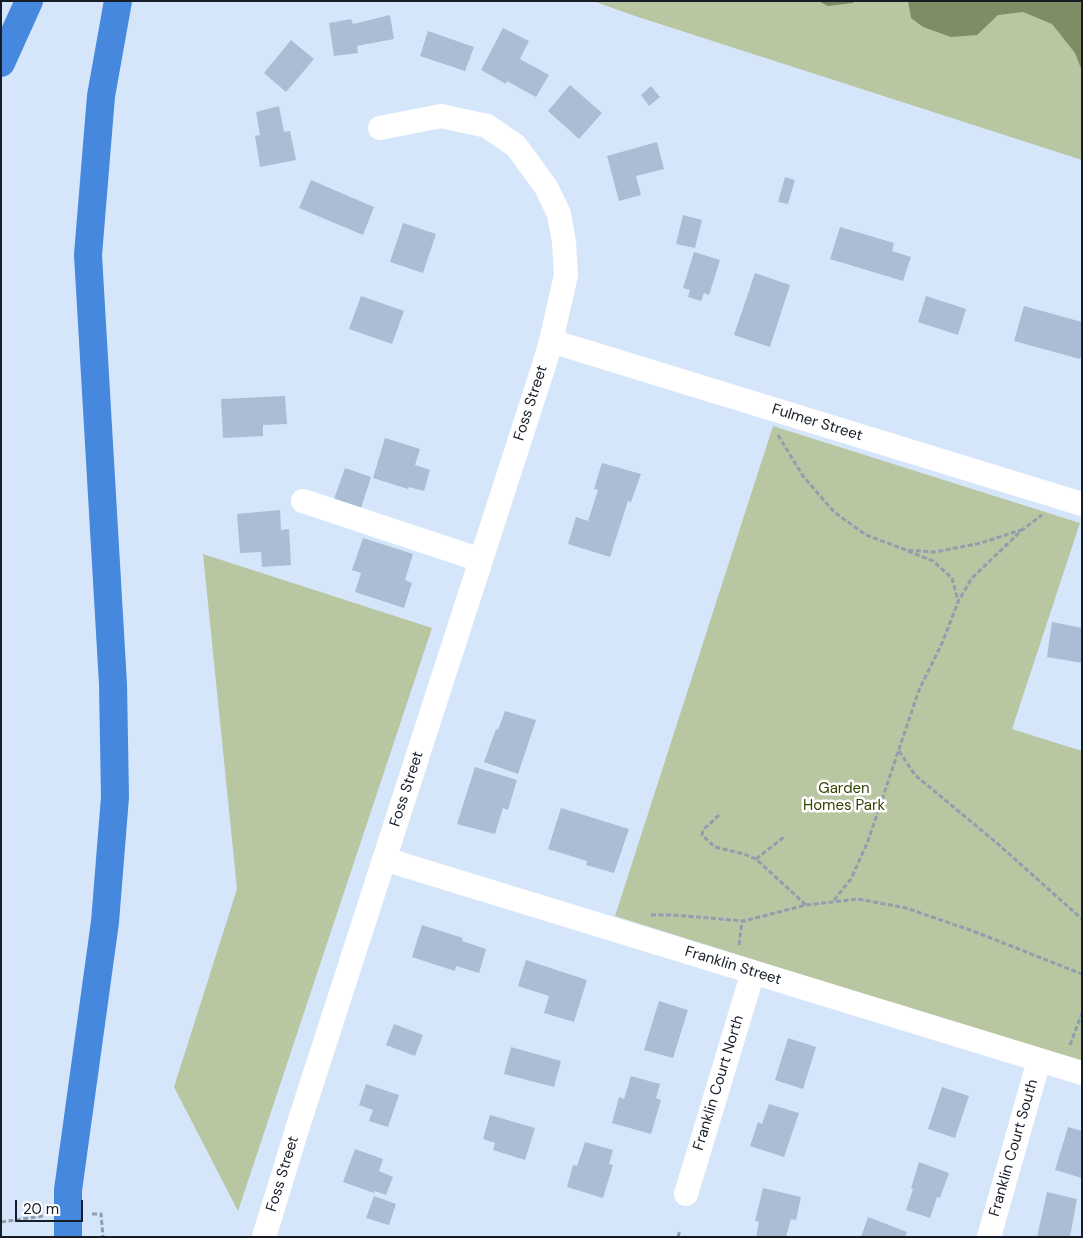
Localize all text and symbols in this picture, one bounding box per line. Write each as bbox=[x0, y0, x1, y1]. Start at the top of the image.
street label: Foss Street bbox=[510, 363, 552, 443]
street label: Fulmer Street bbox=[769, 401, 865, 445]
street label: Foss Street bbox=[386, 749, 428, 829]
park label: Garden Homes Park bbox=[803, 780, 885, 815]
street label: Franklin Street bbox=[683, 943, 783, 989]
street label: Franklin Court North bbox=[690, 1013, 748, 1153]
street label: Franklin Court South bbox=[986, 1077, 1042, 1219]
street label: Foss Street bbox=[263, 1134, 303, 1214]
scale bar bbox=[18, 1190, 85, 1222]
text: 20 m bbox=[23, 1199, 59, 1219]

